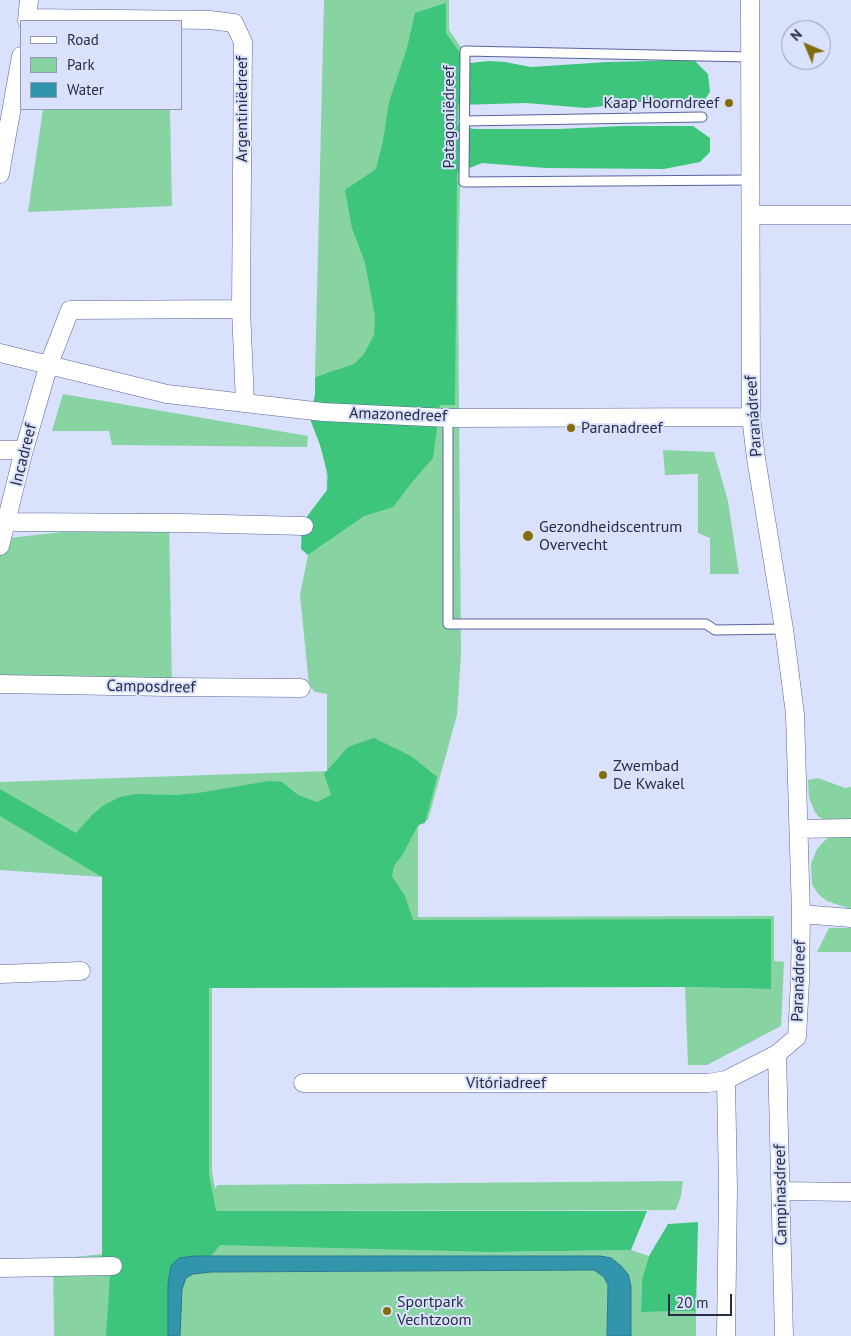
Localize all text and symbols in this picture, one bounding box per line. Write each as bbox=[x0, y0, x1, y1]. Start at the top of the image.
legend bbox=[20, 20, 182, 110]
north arrow bbox=[781, 20, 831, 70]
text: N bbox=[786, 25, 806, 45]
text: Road bbox=[67, 30, 99, 49]
text: Park bbox=[67, 55, 95, 74]
street label: Argentiniëdreef bbox=[232, 56, 252, 162]
street label: Patagoniëdreef bbox=[439, 65, 459, 169]
text: Water bbox=[67, 80, 104, 99]
place label: Kaap Hoorndreef bbox=[604, 93, 719, 113]
marker: Kaap Hoorndreef bbox=[723, 97, 735, 109]
street label: Paranádreef bbox=[742, 375, 766, 457]
street label: Amazonedreef bbox=[349, 404, 447, 426]
place label: Paranadreef bbox=[581, 418, 663, 438]
street label: Incadreef bbox=[7, 422, 41, 488]
marker: Paranadreef bbox=[565, 422, 577, 434]
place label: Gezondheidscentrum Overvecht bbox=[539, 517, 682, 555]
marker: Gezondheidscentrum Overvecht bbox=[521, 529, 535, 543]
street label: Camposdreef bbox=[106, 677, 196, 697]
place label: Zwembad De Kwakel bbox=[613, 756, 685, 794]
marker: Zwembad De Kwakel bbox=[597, 769, 609, 781]
street label: Paranádreef bbox=[788, 940, 810, 1022]
street label: Vitóriadreef bbox=[466, 1073, 546, 1093]
street label: Campinasdreef bbox=[771, 1144, 791, 1246]
scale bar bbox=[671, 1284, 735, 1316]
place label: Sportpark Vechtzoom bbox=[397, 1292, 472, 1330]
text: 20 m bbox=[676, 1293, 709, 1312]
marker: Sportpark Vechtzoom bbox=[381, 1305, 393, 1317]

